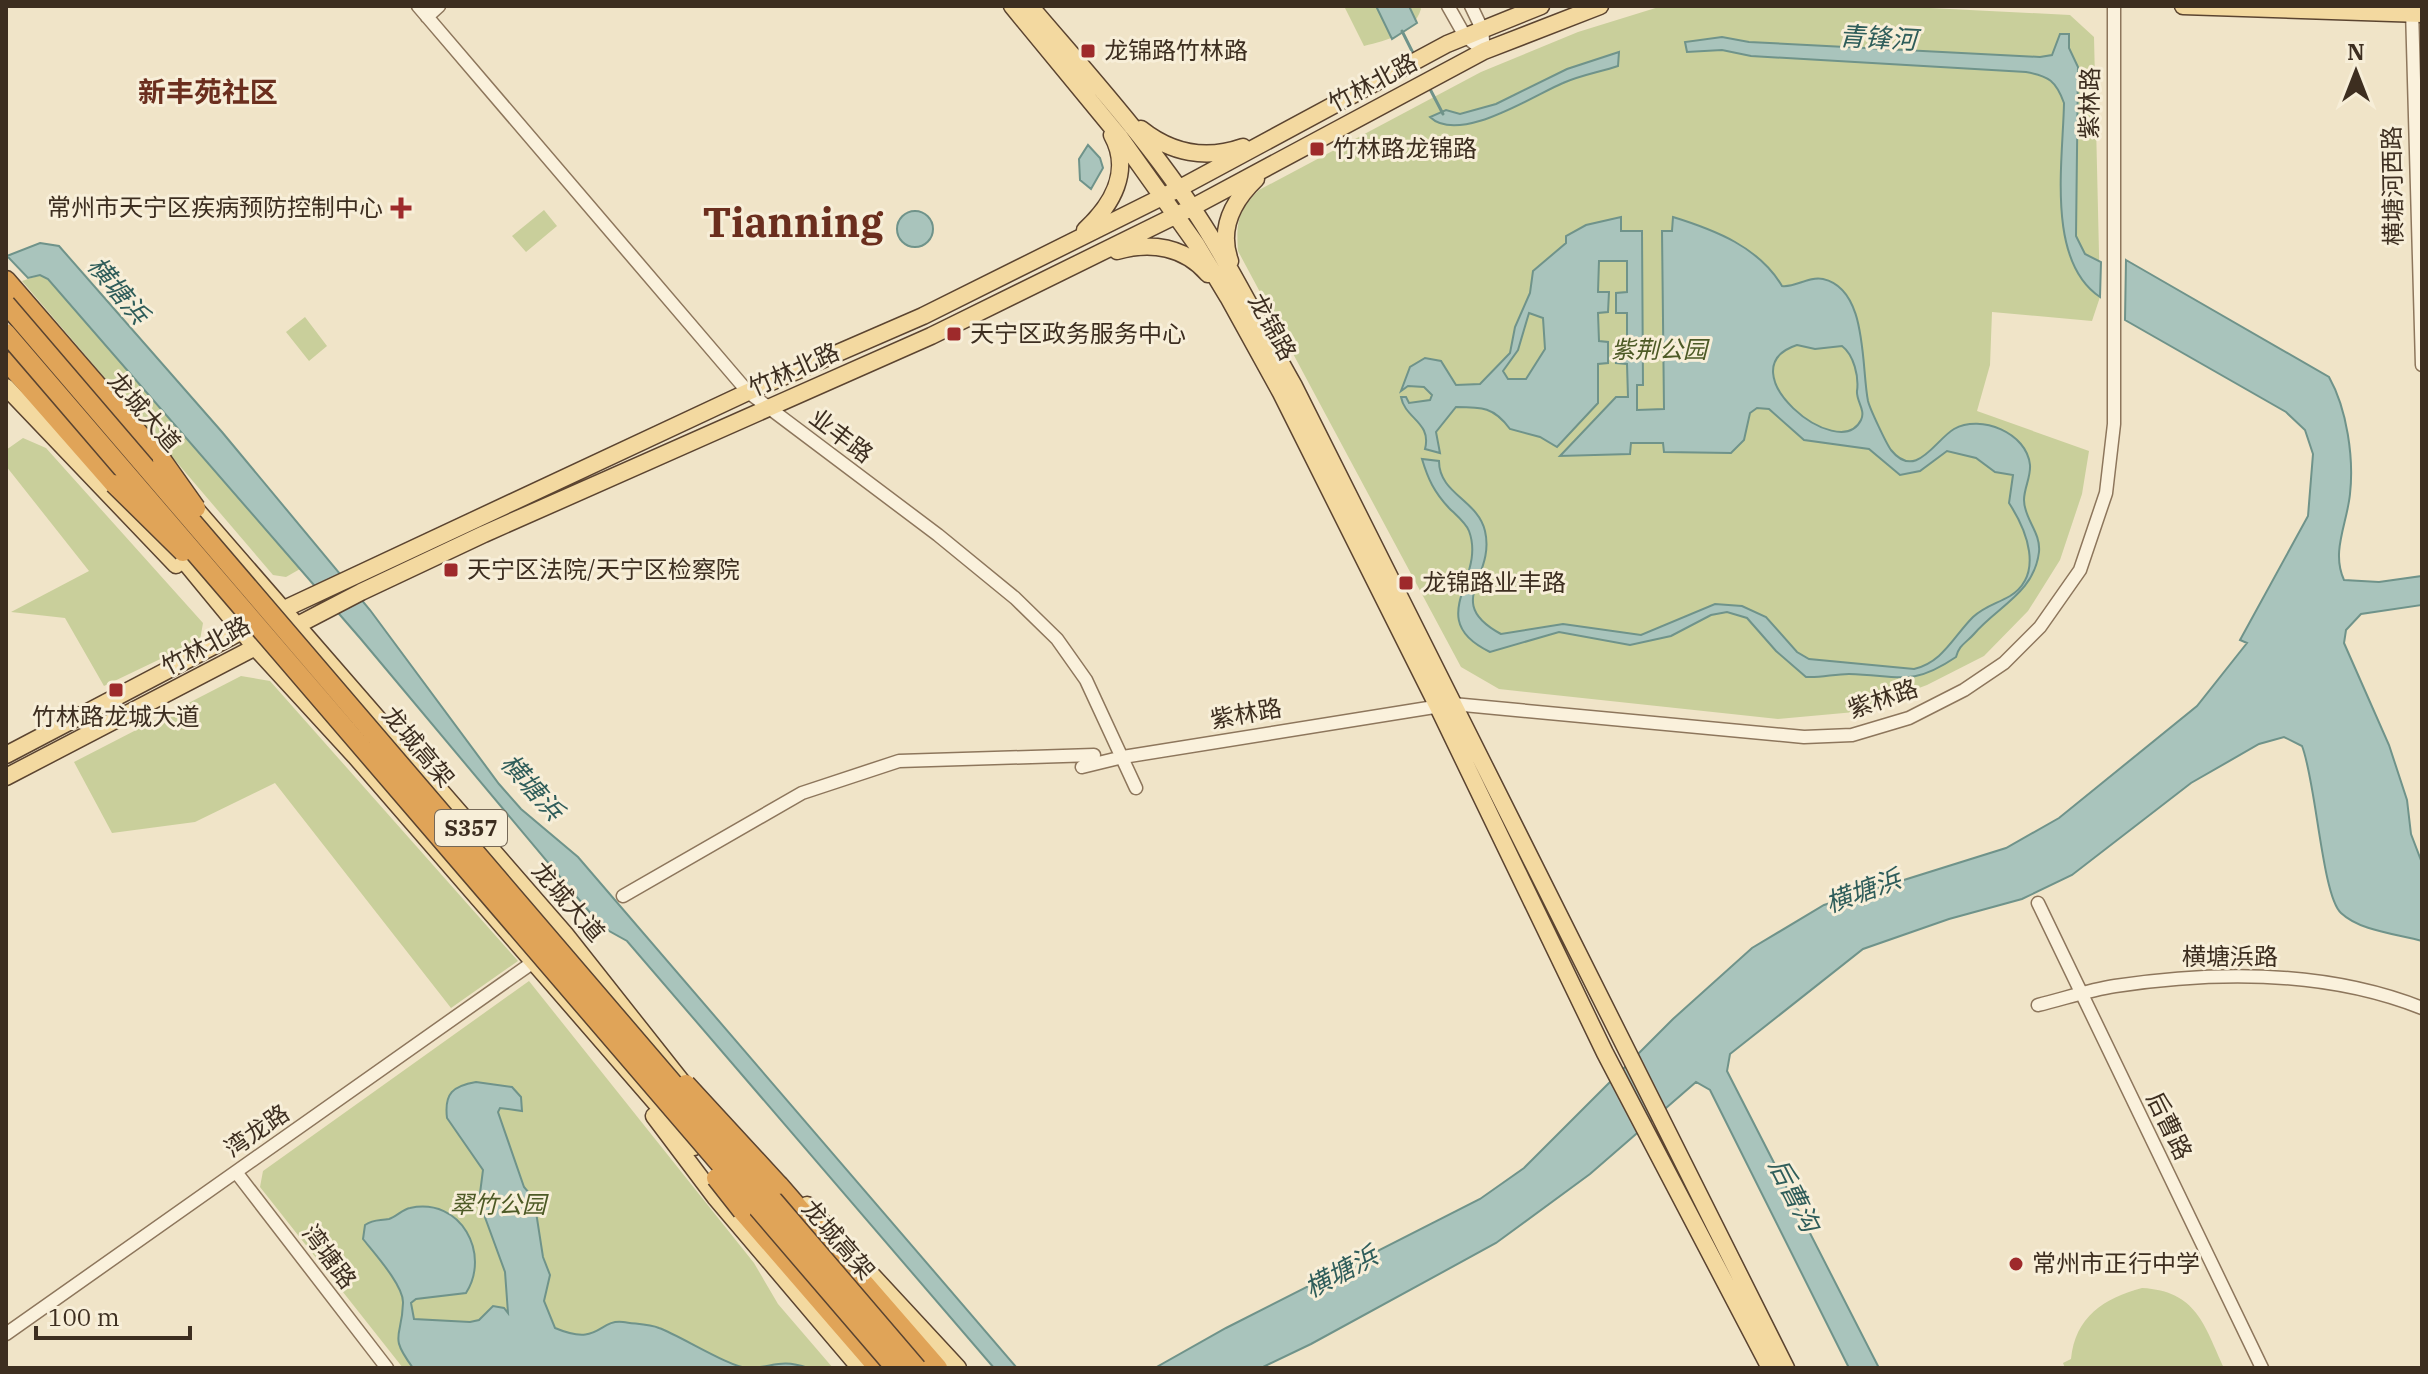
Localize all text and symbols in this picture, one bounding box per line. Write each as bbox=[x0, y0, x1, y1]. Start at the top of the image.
water label: 青锋河 bbox=[1838, 18, 1923, 56]
north arrow bbox=[2316, 32, 2396, 112]
place label: 龙锦路竹林路 bbox=[1104, 34, 1248, 66]
text: N bbox=[2347, 37, 2365, 66]
marker: 龙锦路竹林路 bbox=[1079, 42, 1097, 60]
street label: 竹林北路 bbox=[1323, 45, 1422, 119]
street label: 紫林路 bbox=[2072, 67, 2106, 139]
district label: 新丰苑社区 bbox=[138, 73, 278, 110]
street label: 横塘河西路 bbox=[2375, 126, 2409, 246]
place label: 竹林路龙锦路 bbox=[1333, 132, 1477, 164]
marker: 竹林路龙锦路 bbox=[1308, 140, 1326, 158]
place label: 常州市天宁区疾病预防控制中心 bbox=[47, 191, 383, 223]
district label: Tianning bbox=[703, 196, 883, 248]
marker: 常州市天宁区疾病预防控制中心 bbox=[390, 197, 412, 219]
water label: 横塘浜 bbox=[81, 249, 158, 332]
street label: 龙锦路 bbox=[1241, 287, 1304, 366]
place label: 天宁区政务服务中心 bbox=[970, 317, 1186, 349]
marker: 天宁区政务服务中心 bbox=[945, 325, 963, 343]
park label: 紫荆公园 bbox=[1611, 333, 1710, 365]
street label: 竹林北路 bbox=[743, 335, 844, 403]
street label: 龙城大道 bbox=[101, 365, 188, 458]
street label: 业丰路 bbox=[803, 401, 880, 470]
place label: 天宁区法院/天宁区检察院 bbox=[467, 553, 740, 585]
marker: 天宁区法院/天宁区检察院 bbox=[442, 561, 460, 579]
place label: 龙锦路业丰路 bbox=[1422, 566, 1566, 598]
marker: 龙锦路业丰路 bbox=[1397, 574, 1415, 592]
street label: 竹林北路 bbox=[156, 608, 255, 682]
street label: 紫林路 bbox=[1843, 671, 1922, 725]
marker: 竹林路龙城大道 bbox=[107, 681, 125, 699]
street label: 紫林路 bbox=[1208, 691, 1284, 735]
street label: 龙城高架 bbox=[376, 699, 462, 793]
place label: 竹林路龙城大道 bbox=[32, 700, 200, 732]
water label: 横塘浜 bbox=[494, 746, 573, 828]
road number: S357 bbox=[435, 810, 507, 846]
street label: 龙城大道 bbox=[525, 855, 612, 948]
water label: 横塘浜 bbox=[1820, 860, 1907, 919]
street label: 横塘浜路 bbox=[2182, 940, 2278, 972]
street label: 后曹路 bbox=[2140, 1086, 2200, 1165]
street label: 湾龙路 bbox=[218, 1096, 295, 1164]
water label: 后曹沟 bbox=[1762, 1152, 1829, 1240]
park label: 翠竹公园 bbox=[450, 1188, 549, 1220]
street label: 龙城高架 bbox=[795, 1193, 882, 1286]
street label: 湾塘路 bbox=[295, 1218, 364, 1295]
water label: 横塘浜 bbox=[1298, 1237, 1385, 1304]
place label: 常州市正行中学 bbox=[2032, 1247, 2200, 1279]
marker: 常州市正行中学 bbox=[2007, 1255, 2025, 1273]
scale bar bbox=[36, 1290, 190, 1340]
text: 100 m bbox=[48, 1301, 120, 1333]

